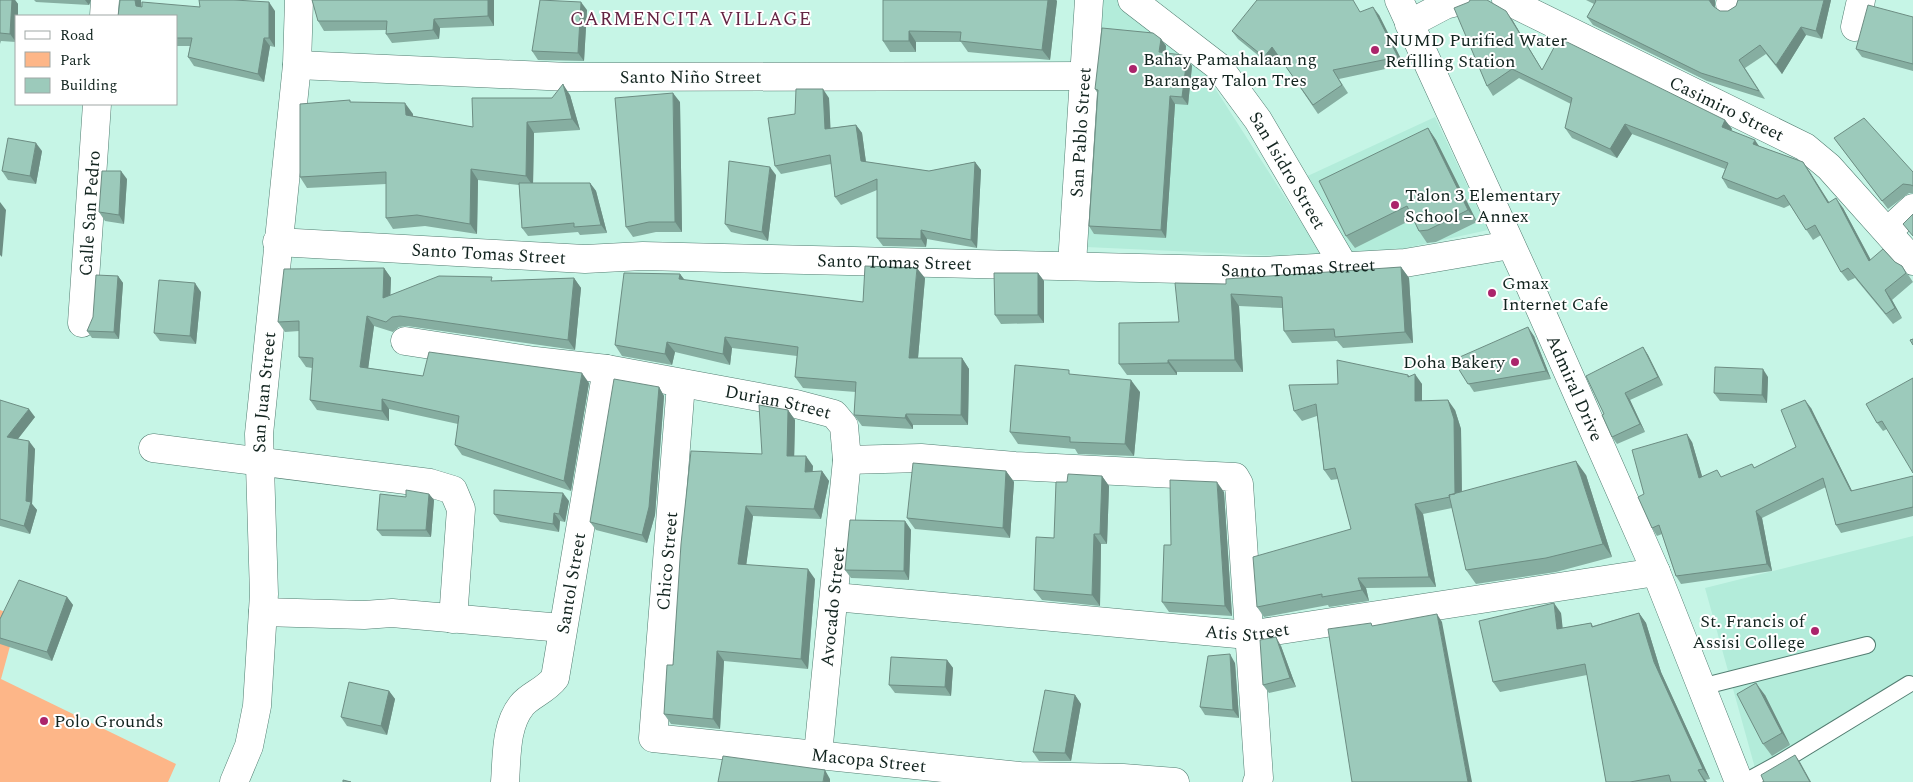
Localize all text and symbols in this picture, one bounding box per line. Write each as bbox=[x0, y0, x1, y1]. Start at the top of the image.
district label: CARMENCITA VILLAGE bbox=[570, 5, 812, 34]
legend bbox=[15, 15, 178, 105]
text: Road bbox=[60, 24, 94, 47]
place label: NUMD Purified Water Refilling Station bbox=[1385, 27, 1567, 75]
marker: NUMD Purified Water Refilling Station bbox=[1369, 44, 1381, 56]
place label: Bahay Pamahalaan ng Barangay Talon Tres bbox=[1143, 46, 1317, 94]
text: Park bbox=[60, 49, 91, 72]
marker: Bahay Pamahalaan ng Barangay Talon Tres bbox=[1127, 63, 1139, 75]
street label: Santo Niño Street bbox=[620, 64, 762, 91]
street label: San Pablo Street bbox=[1063, 66, 1099, 198]
street label: Casimiro Street bbox=[1664, 69, 1789, 149]
text: Building bbox=[60, 74, 117, 97]
street label: San Isidro Street bbox=[1242, 106, 1332, 235]
street label: Calle San Pedro bbox=[72, 149, 108, 277]
place label: Talon 3 Elementary School – Annex bbox=[1405, 182, 1561, 230]
marker: Talon 3 Elementary School – Annex bbox=[1389, 199, 1401, 211]
street label: Santo Tomas Street bbox=[411, 236, 567, 272]
street label: Santo Tomas Street bbox=[817, 247, 972, 278]
street label: Santo Tomas Street bbox=[1221, 252, 1376, 285]
place label: Gmax Internet Cafe bbox=[1502, 270, 1608, 318]
marker: Gmax Internet Cafe bbox=[1486, 287, 1498, 299]
street label: San Juan Street bbox=[246, 330, 283, 453]
street label: Admiral Drive bbox=[1539, 331, 1610, 446]
place label: Doha Bakery bbox=[1403, 349, 1506, 376]
marker: Doha Bakery bbox=[1509, 356, 1521, 368]
street label: Durian Street bbox=[723, 378, 834, 427]
street label: Chico Street bbox=[650, 510, 685, 612]
street label: Santol Street bbox=[550, 531, 593, 636]
street label: Avocado Street bbox=[814, 546, 852, 668]
place label: St. Francis of Assisi College bbox=[1692, 608, 1807, 656]
street label: Atis Street bbox=[1204, 616, 1291, 649]
marker: St. Francis of Assisi College bbox=[1809, 625, 1821, 637]
place label: Polo Grounds bbox=[54, 708, 163, 735]
marker: Polo Grounds bbox=[38, 715, 50, 727]
street label: Macopa Street bbox=[810, 741, 927, 780]

